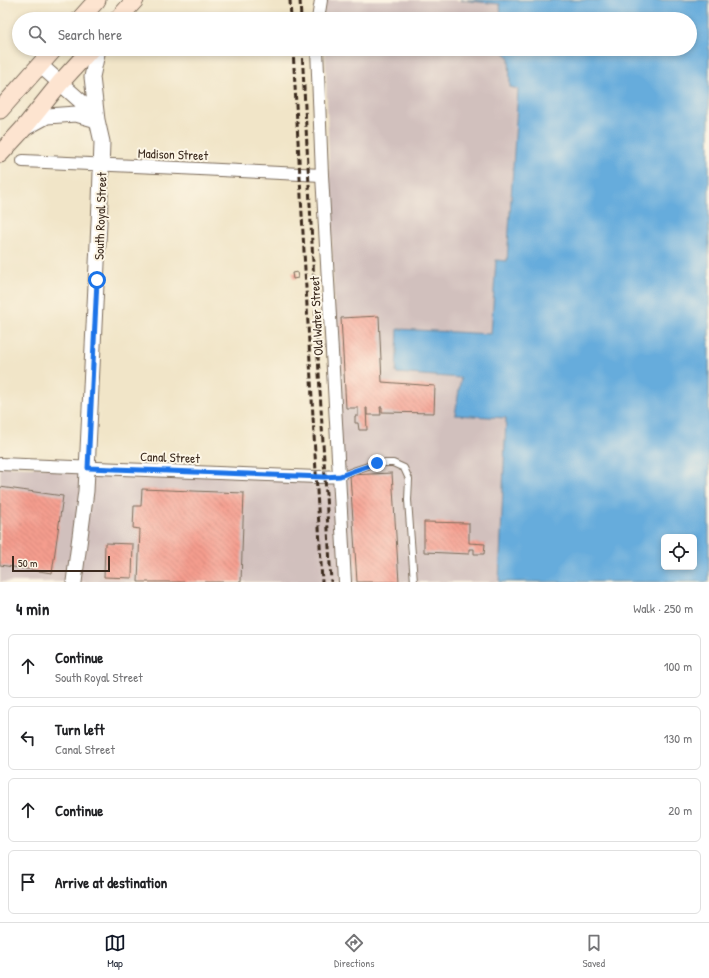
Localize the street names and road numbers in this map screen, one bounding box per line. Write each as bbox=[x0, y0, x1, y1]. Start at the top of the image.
street label: Madison Street bbox=[138, 144, 209, 164]
street label: South Royal Street bbox=[89, 171, 111, 260]
street label: Old Water Street bbox=[305, 275, 327, 356]
street label: Canal Street bbox=[140, 447, 201, 467]

